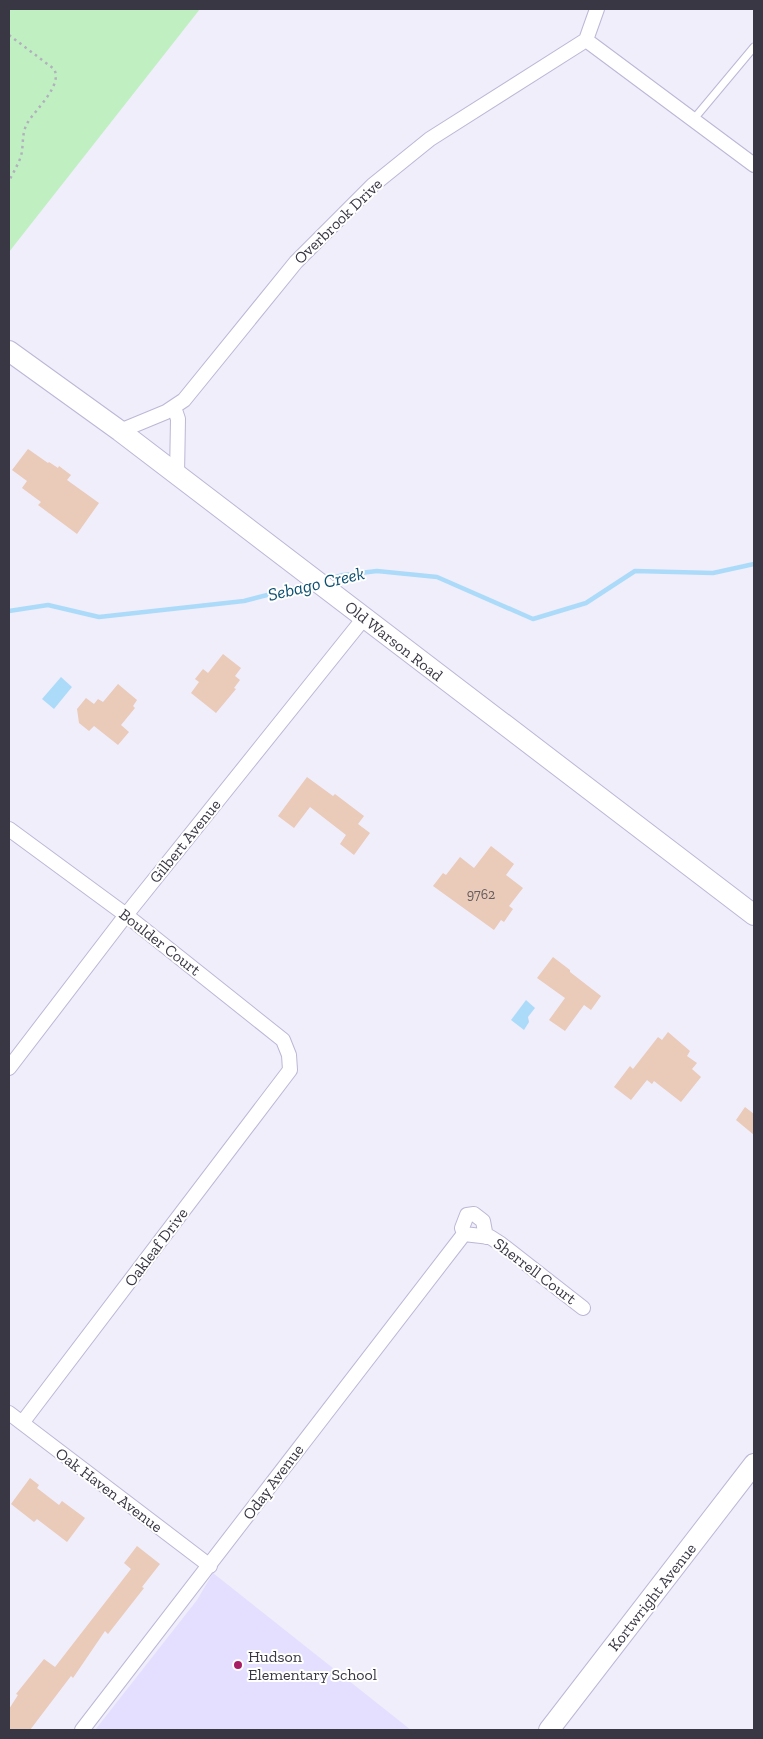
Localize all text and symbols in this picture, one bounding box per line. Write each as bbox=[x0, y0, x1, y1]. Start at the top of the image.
street label: Overbrook Drive bbox=[290, 174, 386, 268]
water label: Sebago Creek bbox=[266, 562, 366, 606]
street label: Old Warson Road bbox=[341, 597, 447, 685]
street label: Gilbert Avenue bbox=[145, 795, 225, 887]
house number: 9762 bbox=[467, 886, 495, 903]
street label: Boulder Court bbox=[116, 904, 204, 980]
street label: Oakleaf Drive bbox=[120, 1204, 192, 1290]
street label: Sherrell Court bbox=[490, 1234, 580, 1308]
street label: Oday Avenue bbox=[238, 1441, 308, 1523]
street label: Oak Haven Avenue bbox=[52, 1444, 166, 1536]
street label: Kortwright Avenue bbox=[604, 1539, 700, 1655]
place label: Hudson Elementary School bbox=[248, 1647, 377, 1684]
marker: Hudson Elementary School bbox=[232, 1659, 244, 1671]

